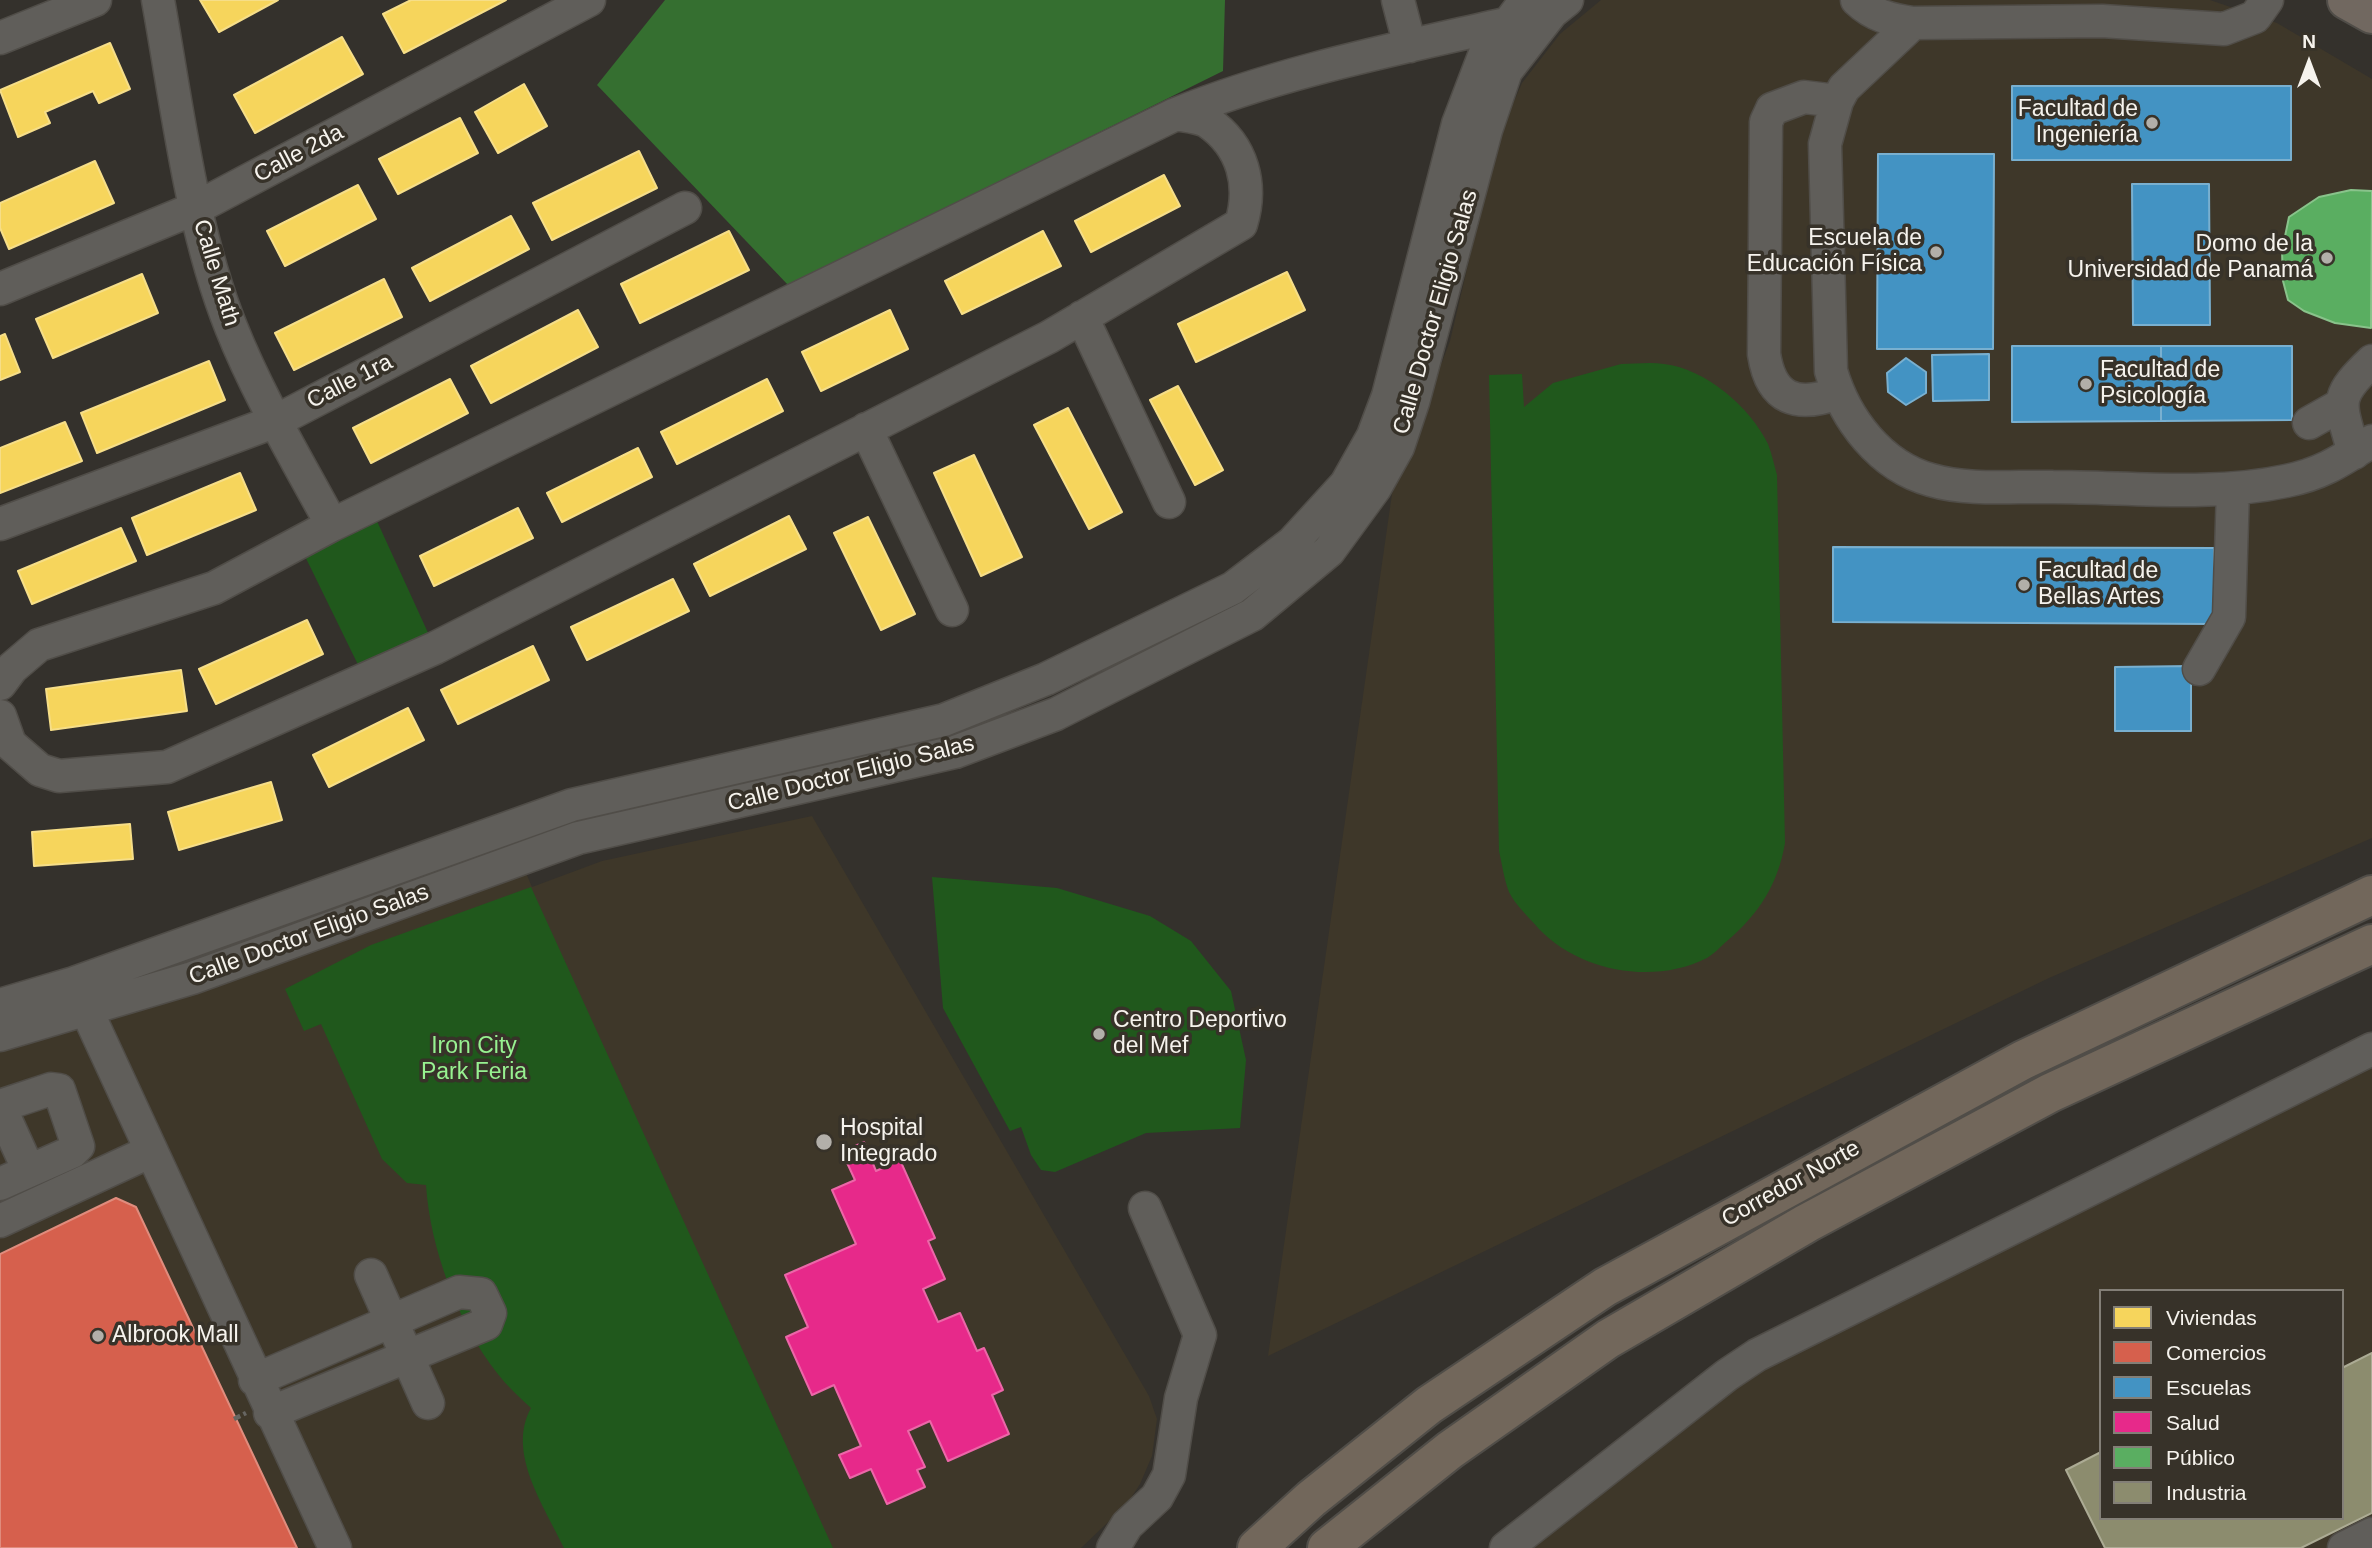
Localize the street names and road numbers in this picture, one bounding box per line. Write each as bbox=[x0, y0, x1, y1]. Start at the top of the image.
street label: Calle 2da bbox=[250, 119, 348, 189]
street label: Calle Doctor Eligio Salas bbox=[1388, 187, 1484, 437]
street label: Calle Math bbox=[187, 216, 245, 330]
street label: Calle 1ra bbox=[303, 349, 397, 415]
street label: Calle Doctor Eligio Salas bbox=[725, 730, 977, 818]
street label: Calle Doctor Eligio Salas bbox=[185, 879, 433, 991]
street label: Corredor Norte bbox=[1717, 1135, 1865, 1233]

